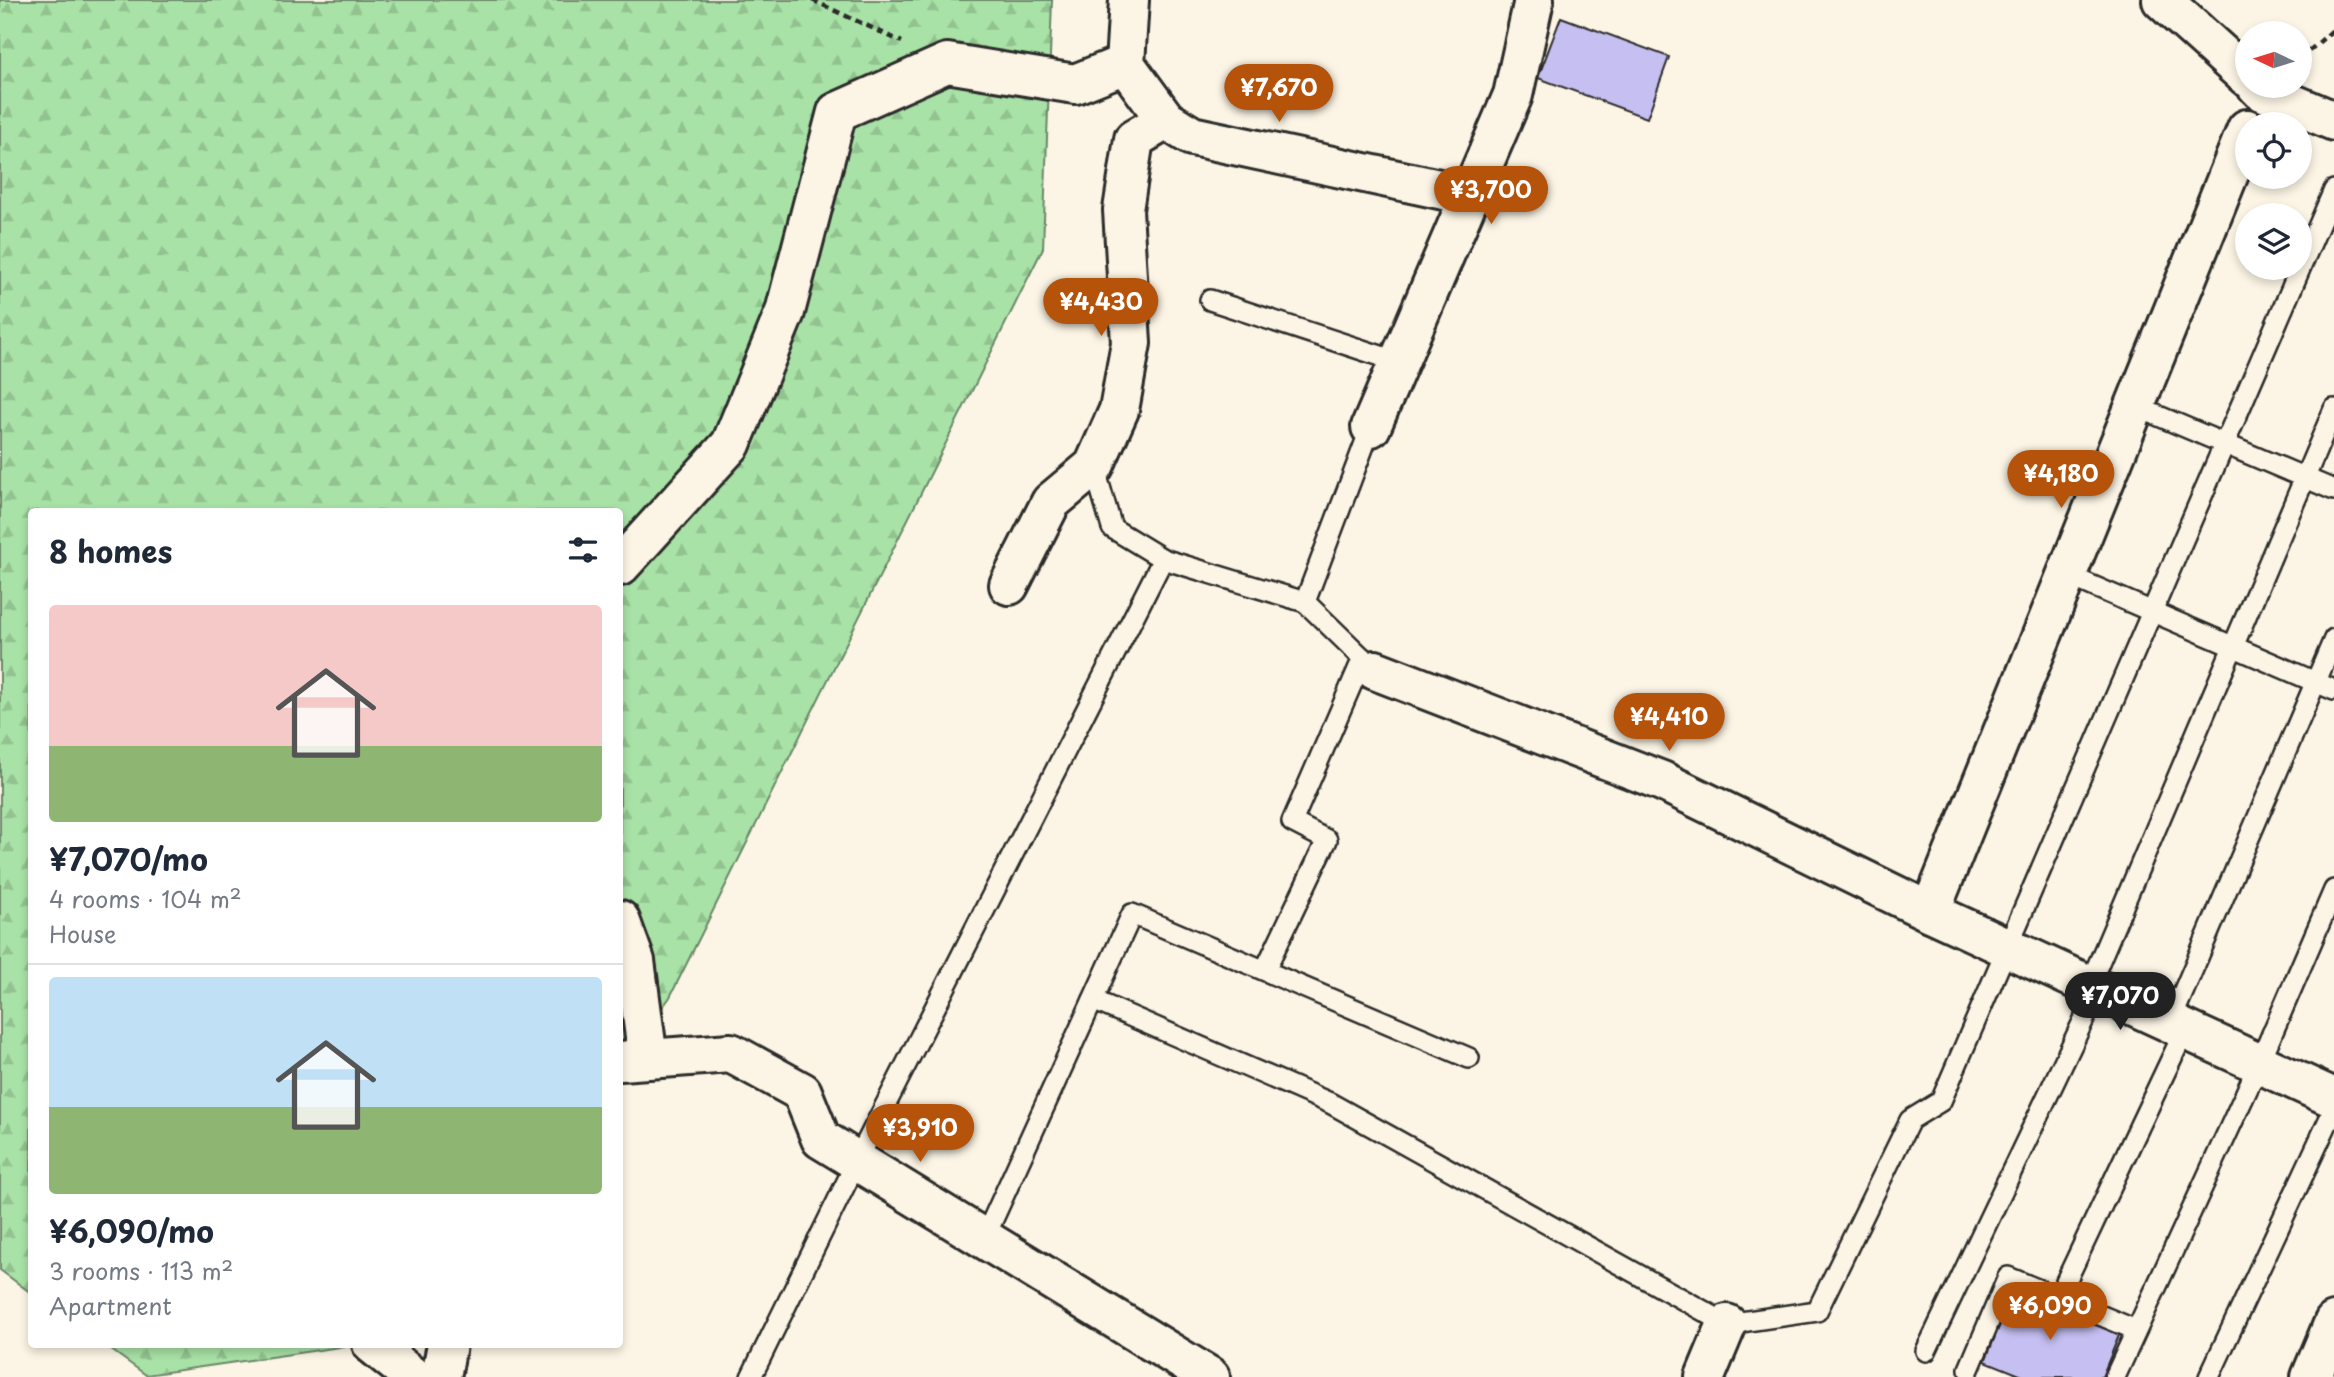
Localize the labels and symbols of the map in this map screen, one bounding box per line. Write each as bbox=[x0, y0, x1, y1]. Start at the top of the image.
north arrow bbox=[2235, 21, 2312, 98]
pin: ¥7,670 bbox=[1222, 64, 1336, 124]
pin: ¥3,700 bbox=[1434, 166, 1548, 226]
pin: ¥4,430 bbox=[1044, 278, 1158, 338]
pin: ¥4,180 bbox=[2004, 450, 2118, 510]
pin: ¥4,410 bbox=[1612, 694, 1726, 753]
pin: ¥7,070 bbox=[2063, 972, 2177, 1032]
pin: ¥3,910 bbox=[863, 1104, 977, 1164]
pin: ¥6,090 bbox=[1993, 1282, 2107, 1342]

